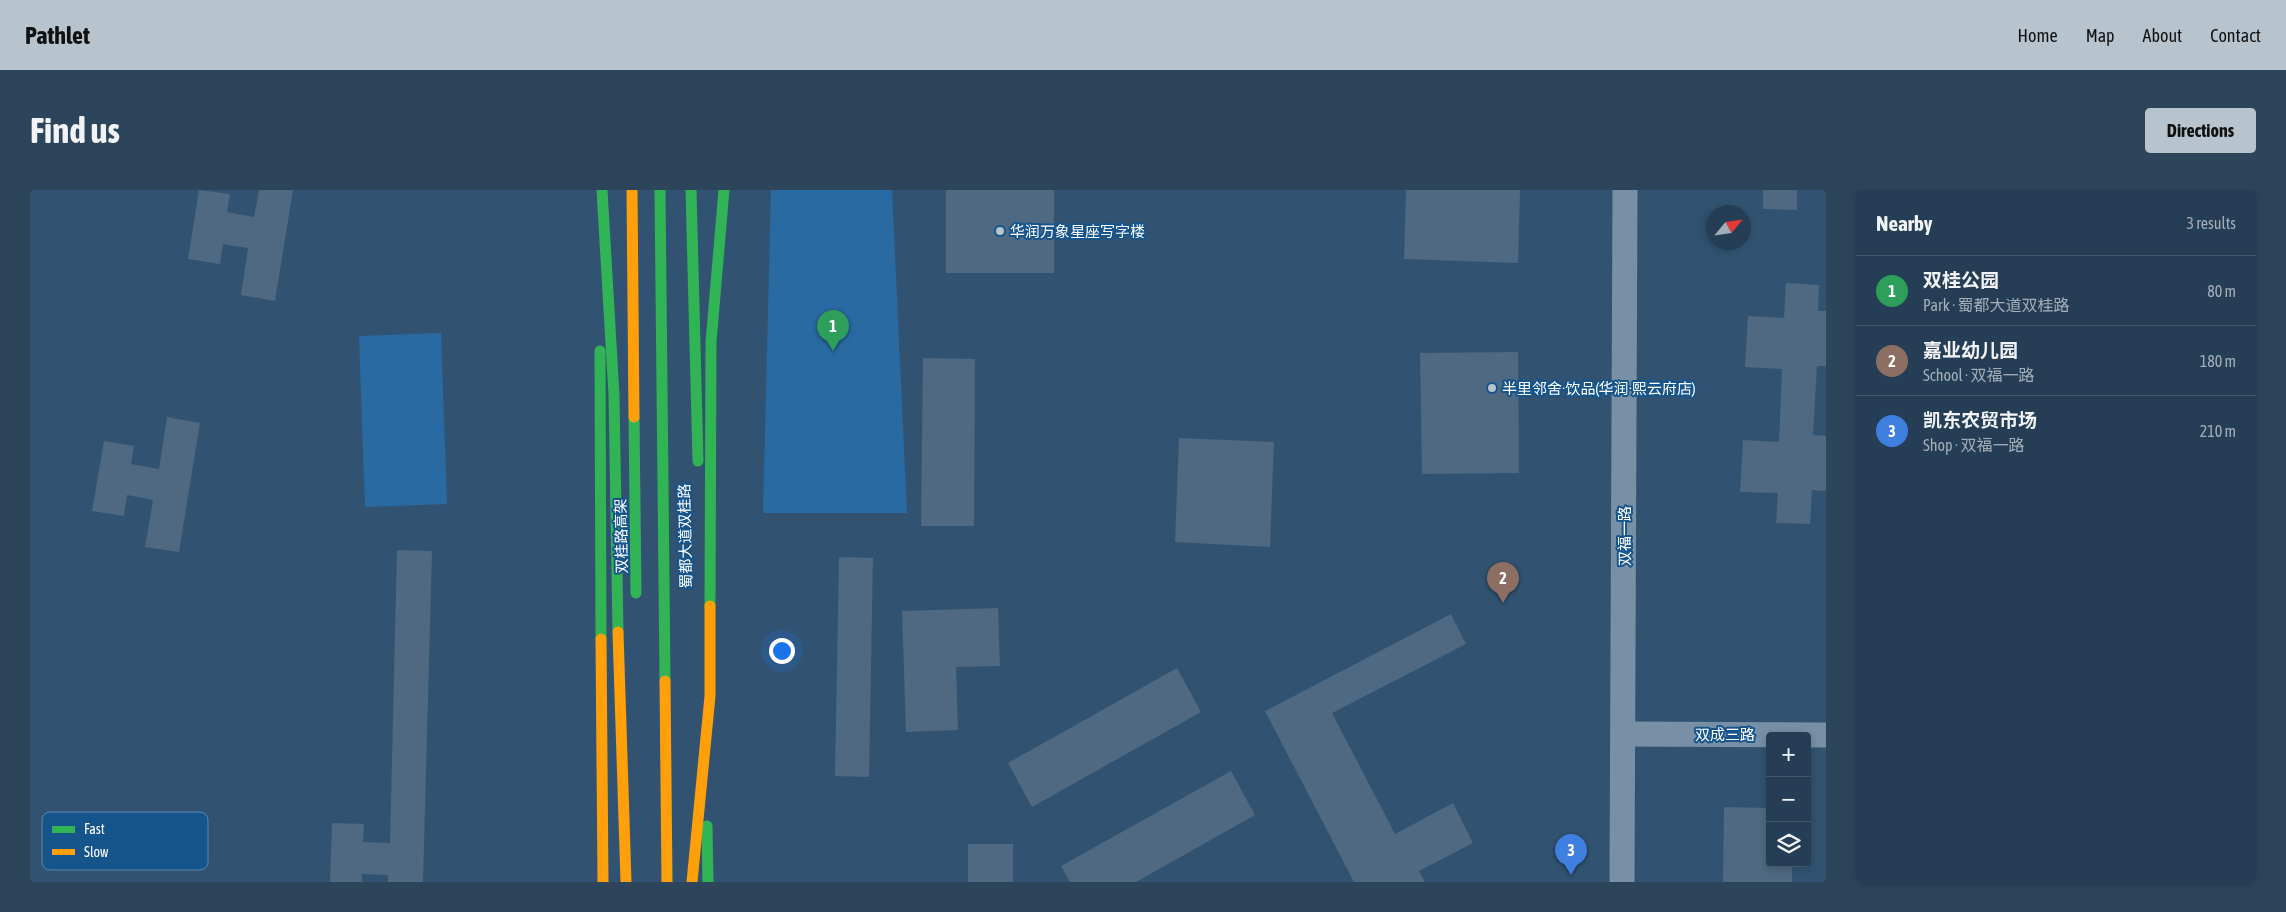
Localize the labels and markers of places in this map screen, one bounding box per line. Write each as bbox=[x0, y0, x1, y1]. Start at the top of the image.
place label: 华润万象星座写字楼 bbox=[1010, 223, 1145, 240]
marker: 华润万象星座写字楼 bbox=[994, 225, 1006, 237]
pin: 1 bbox=[817, 310, 849, 351]
place label: 半里邻舍·饮品(华润·熙云府店) bbox=[1502, 380, 1696, 397]
marker: 半里邻舍·饮品(华润·熙云府店) bbox=[1486, 382, 1498, 394]
pin: 2 bbox=[1487, 562, 1519, 603]
pin: 3 bbox=[1555, 834, 1587, 875]

